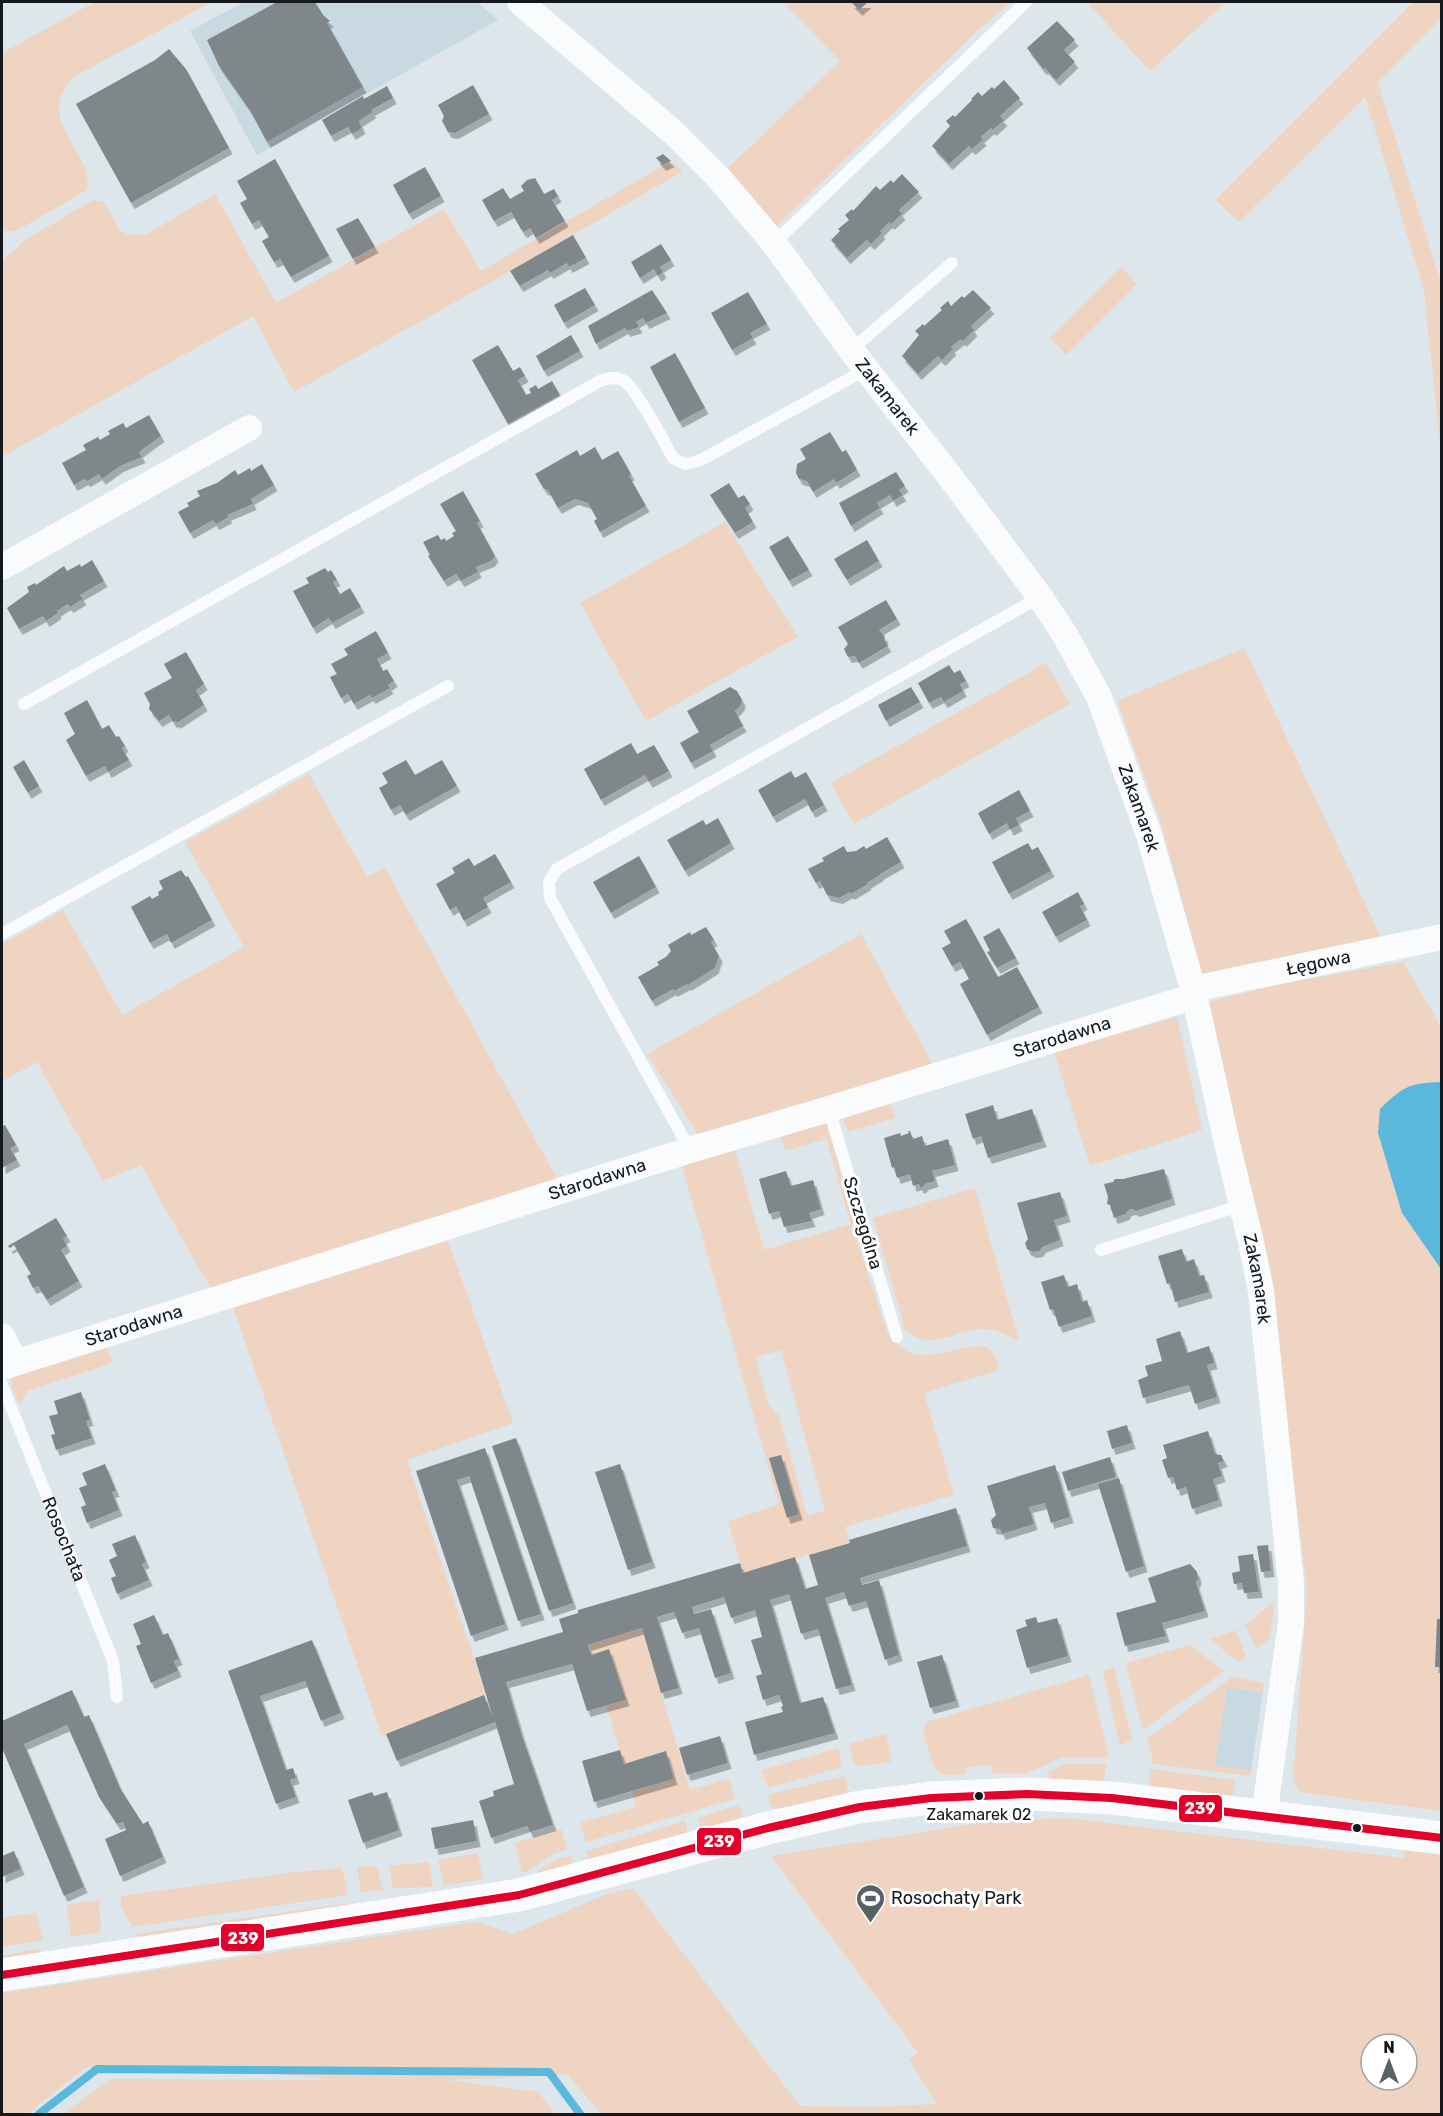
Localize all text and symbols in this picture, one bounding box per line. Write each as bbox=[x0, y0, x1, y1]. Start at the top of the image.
street label: Zakamarek bbox=[851, 354, 925, 440]
street label: Zakamarek bbox=[1113, 761, 1164, 855]
street label: Łęgowa bbox=[1284, 945, 1352, 980]
street label: Starodawna bbox=[1010, 1012, 1113, 1063]
street label: Starodawna bbox=[546, 1154, 649, 1205]
street label: Szczególna bbox=[839, 1174, 887, 1272]
street label: Zakamarek bbox=[1238, 1231, 1275, 1326]
street label: Starodawna bbox=[82, 1300, 185, 1351]
street label: Rosochata bbox=[37, 1493, 91, 1585]
marker: Zakamarek 02 bbox=[973, 1790, 985, 1802]
line badge: 239 bbox=[1178, 1794, 1223, 1823]
text: 239 bbox=[1184, 1799, 1216, 1818]
place label: Zakamarek 02 bbox=[927, 1805, 1031, 1824]
unlabelled marker bbox=[1351, 1822, 1363, 1834]
line badge: 239 bbox=[696, 1827, 742, 1856]
text: 239 bbox=[703, 1832, 735, 1851]
sports icon: Rosochaty Park bbox=[854, 1882, 886, 1924]
place label: Rosochaty Park bbox=[891, 1887, 1022, 1909]
line badge: 239 bbox=[220, 1923, 265, 1952]
text: 239 bbox=[227, 1929, 259, 1948]
north arrow bbox=[1359, 2032, 1419, 2092]
text: N bbox=[1383, 2038, 1395, 2057]

